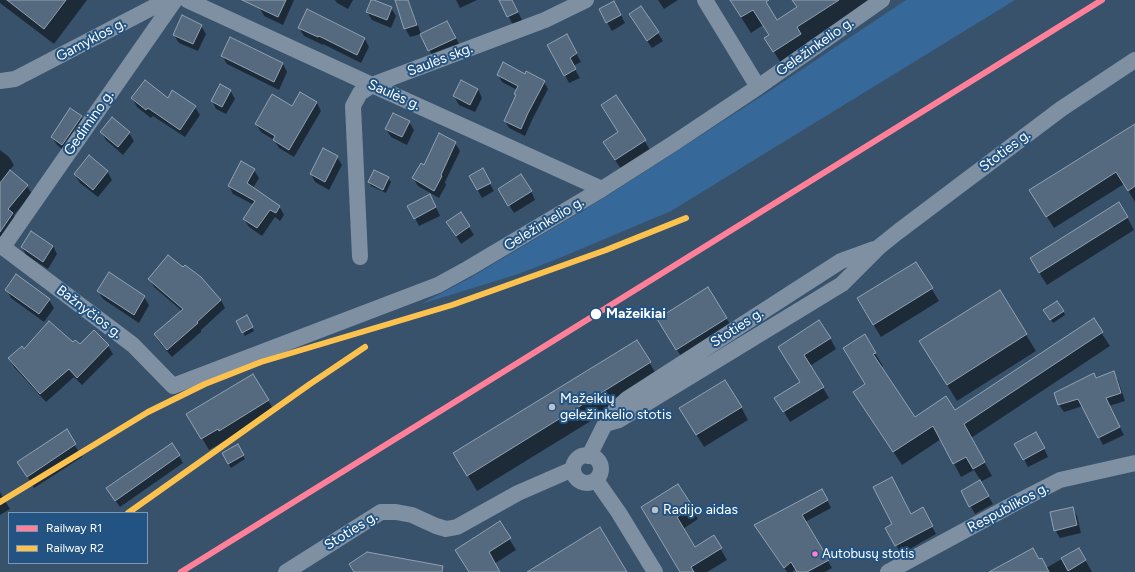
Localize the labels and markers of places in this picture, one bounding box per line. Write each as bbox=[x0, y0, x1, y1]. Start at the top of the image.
place label: Mažeikiai bbox=[606, 306, 666, 322]
marker: Mažeikiai bbox=[589, 307, 603, 321]
place label: Mažeikių geležinkelio stotis bbox=[560, 391, 672, 424]
marker: Mažeikių geležinkelio stotis bbox=[547, 402, 557, 412]
place label: Radijo aidas bbox=[663, 502, 738, 518]
marker: Radijo aidas bbox=[650, 505, 660, 515]
place label: Autobusų stotis bbox=[822, 546, 914, 562]
marker: Autobusų stotis bbox=[810, 549, 820, 559]

